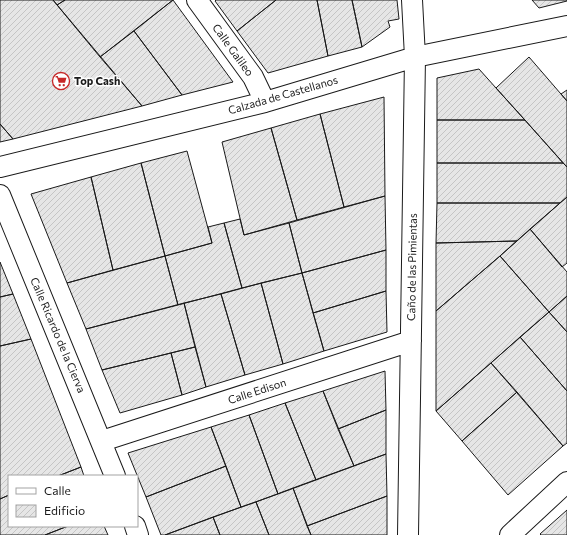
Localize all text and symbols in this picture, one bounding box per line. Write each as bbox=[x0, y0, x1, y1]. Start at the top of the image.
street label: Calle Galileo bbox=[210, 21, 257, 79]
supermarket icon: Top Cash bbox=[51, 71, 71, 91]
street label: Calzada de Castellanos bbox=[227, 73, 339, 116]
place label: Top Cash bbox=[74, 74, 120, 87]
street label: Caño de las Pimientas bbox=[404, 213, 419, 321]
street label: Calle Ricardo de la Cierva bbox=[28, 275, 89, 395]
street label: Calle Edison bbox=[226, 375, 288, 406]
legend bbox=[8, 475, 138, 527]
text: Calle bbox=[44, 483, 71, 497]
text: Edificio bbox=[44, 503, 85, 517]

